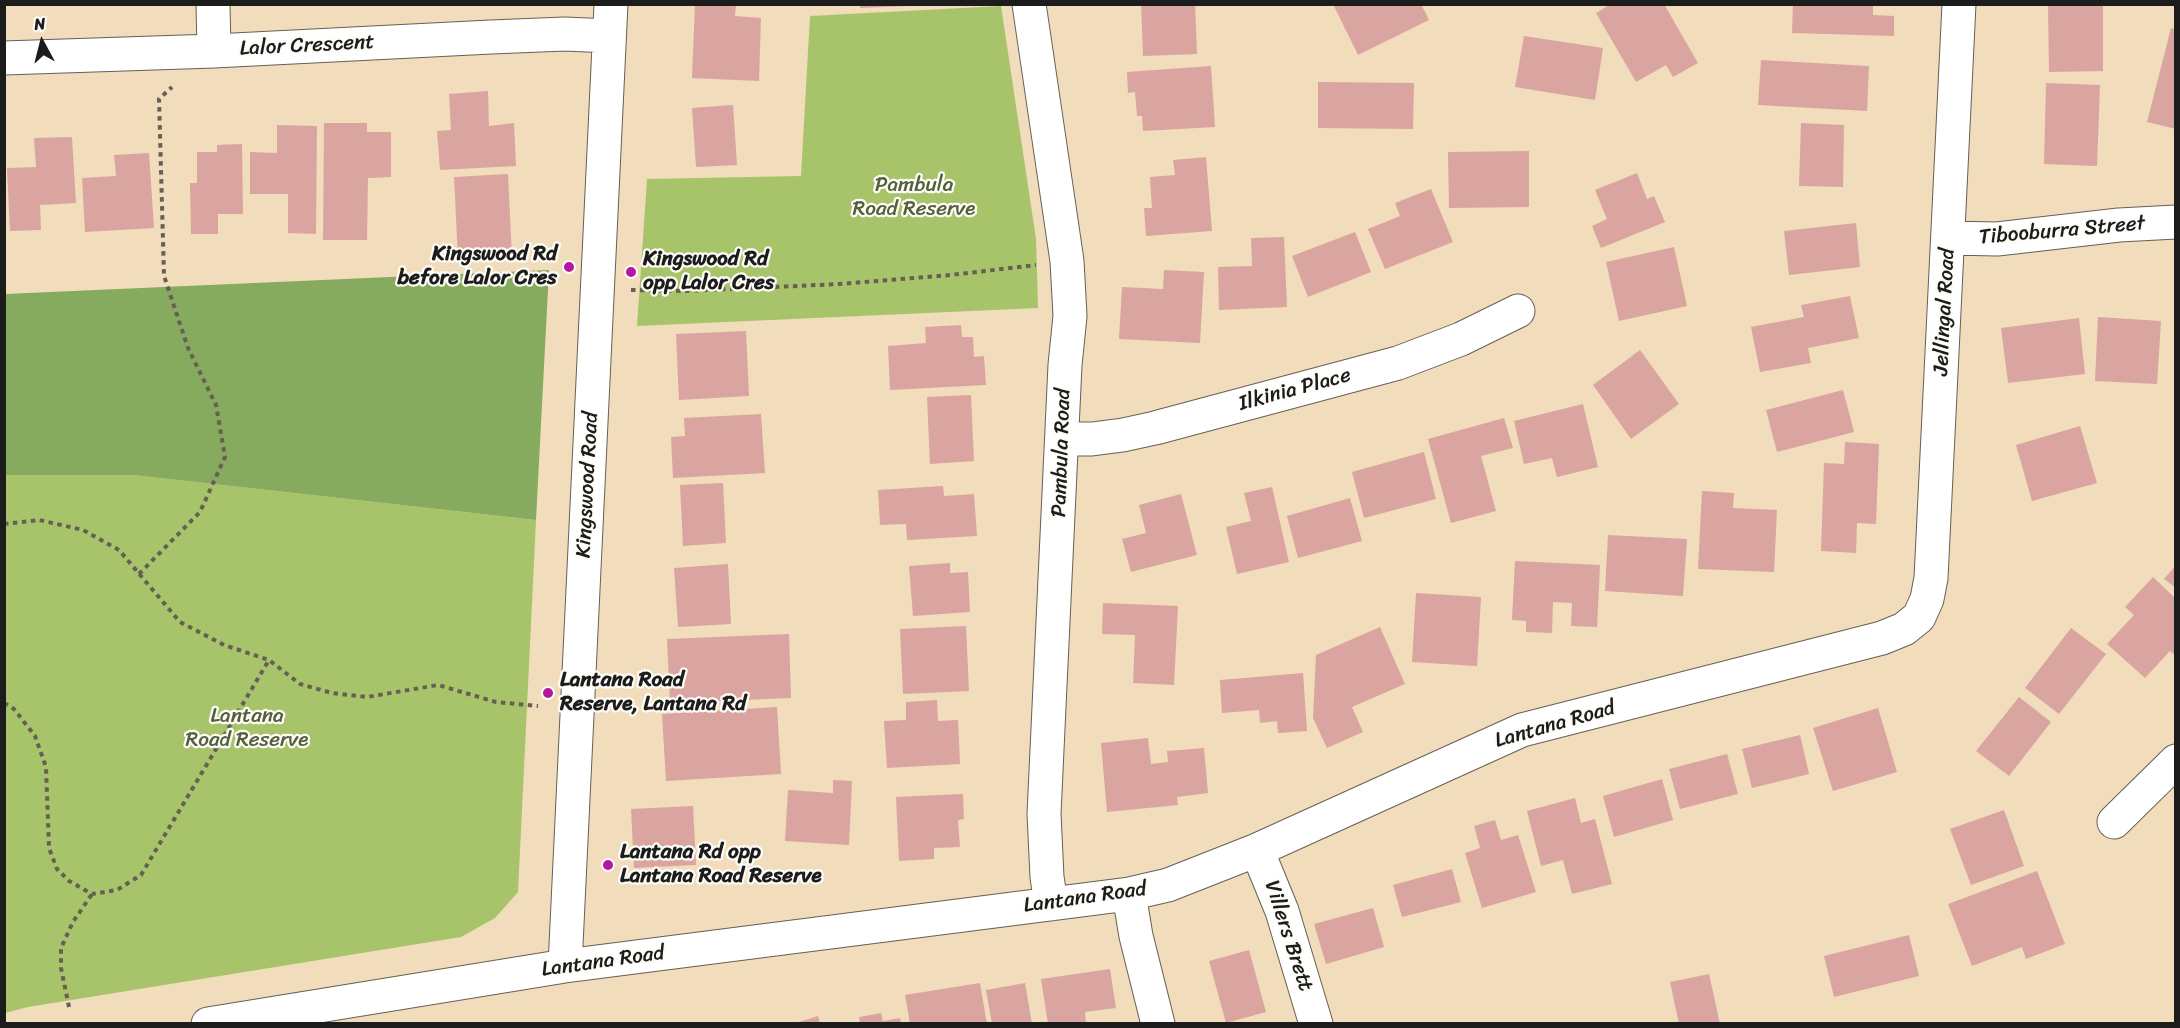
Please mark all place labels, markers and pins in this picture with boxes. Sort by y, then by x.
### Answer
place label: Kingswood Rd before Lalor Cres [398,242,557,292]
place label: Kingswood Rd opp Lalor Cres [643,247,774,297]
marker: Kingswood Rd before Lalor Cres [562,260,576,274]
marker: Kingswood Rd opp Lalor Cres [624,265,638,279]
place label: Lantana Road Reserve, Lantana Rd [560,668,746,718]
marker: Lantana Road Reserve, Lantana Rd [541,686,555,700]
place label: Lantana Rd opp Lantana Road Reserve [620,840,822,890]
marker: Lantana Rd opp Lantana Road Reserve [601,858,615,872]

